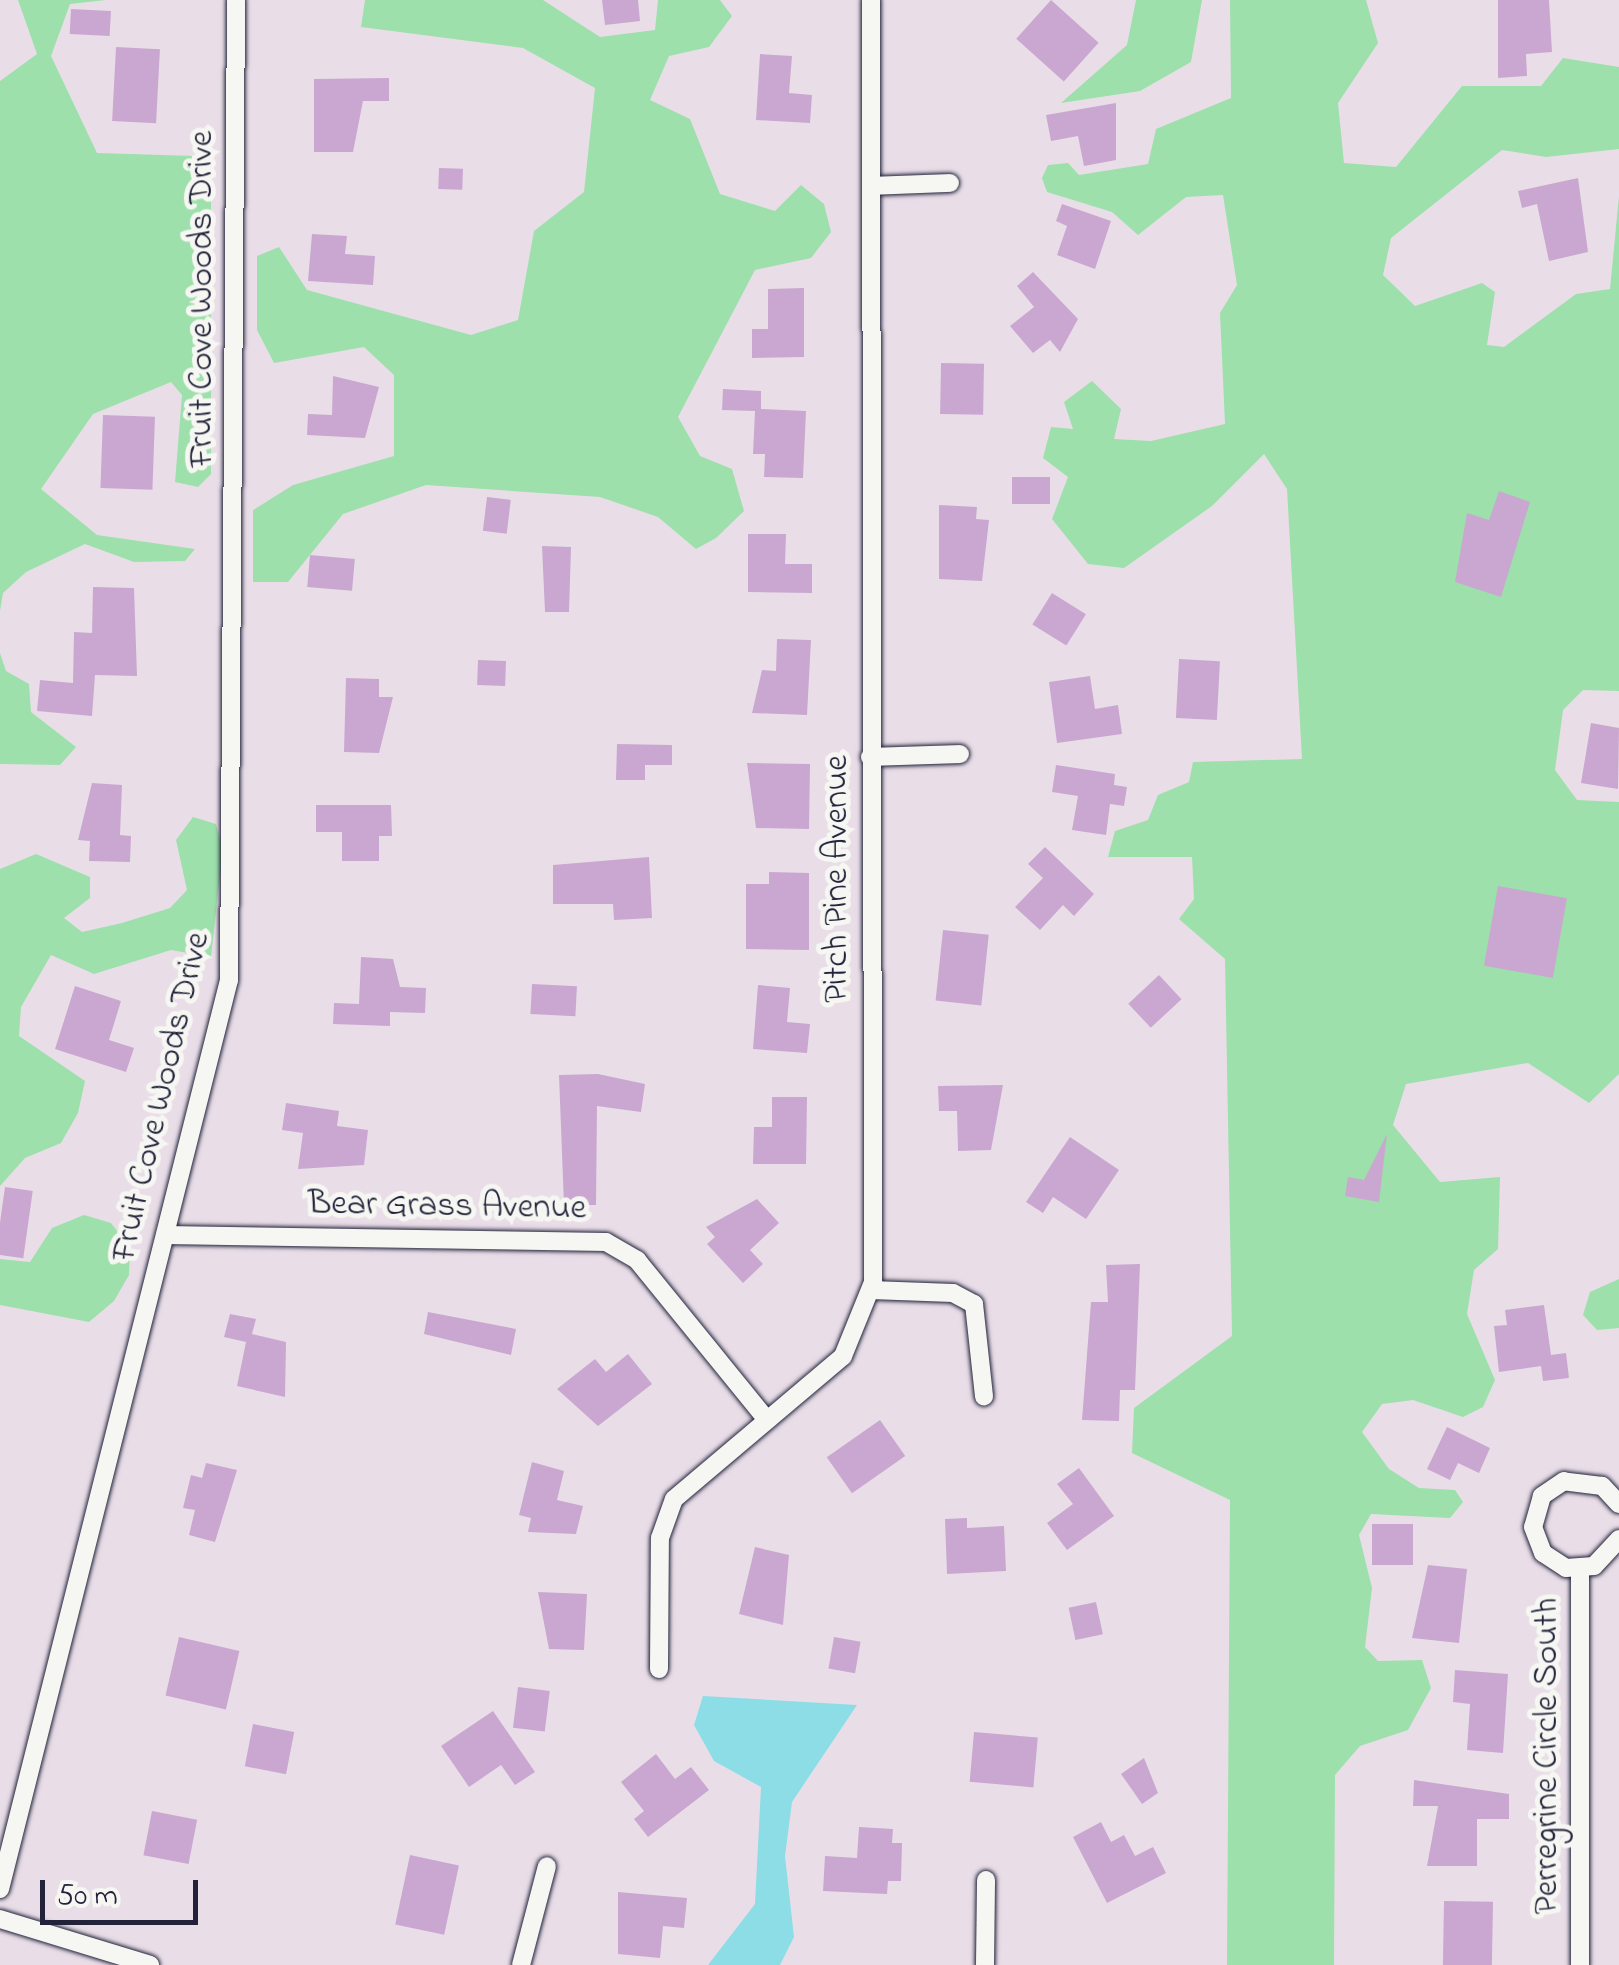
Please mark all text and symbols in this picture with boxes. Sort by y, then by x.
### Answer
street label: Fruit Cove Woods Drive [182,131,224,467]
street label: Pitch Pine Avenue [817,755,859,1003]
street label: Fruit Cove Woods Drive [104,928,220,1266]
street label: Bear Grass Avenue [307,1184,587,1230]
street label: Perregrine Circle South [1527,1598,1569,1914]
scale bar [45,1860,202,1922]
text: 50 m [57,1875,118,1919]

